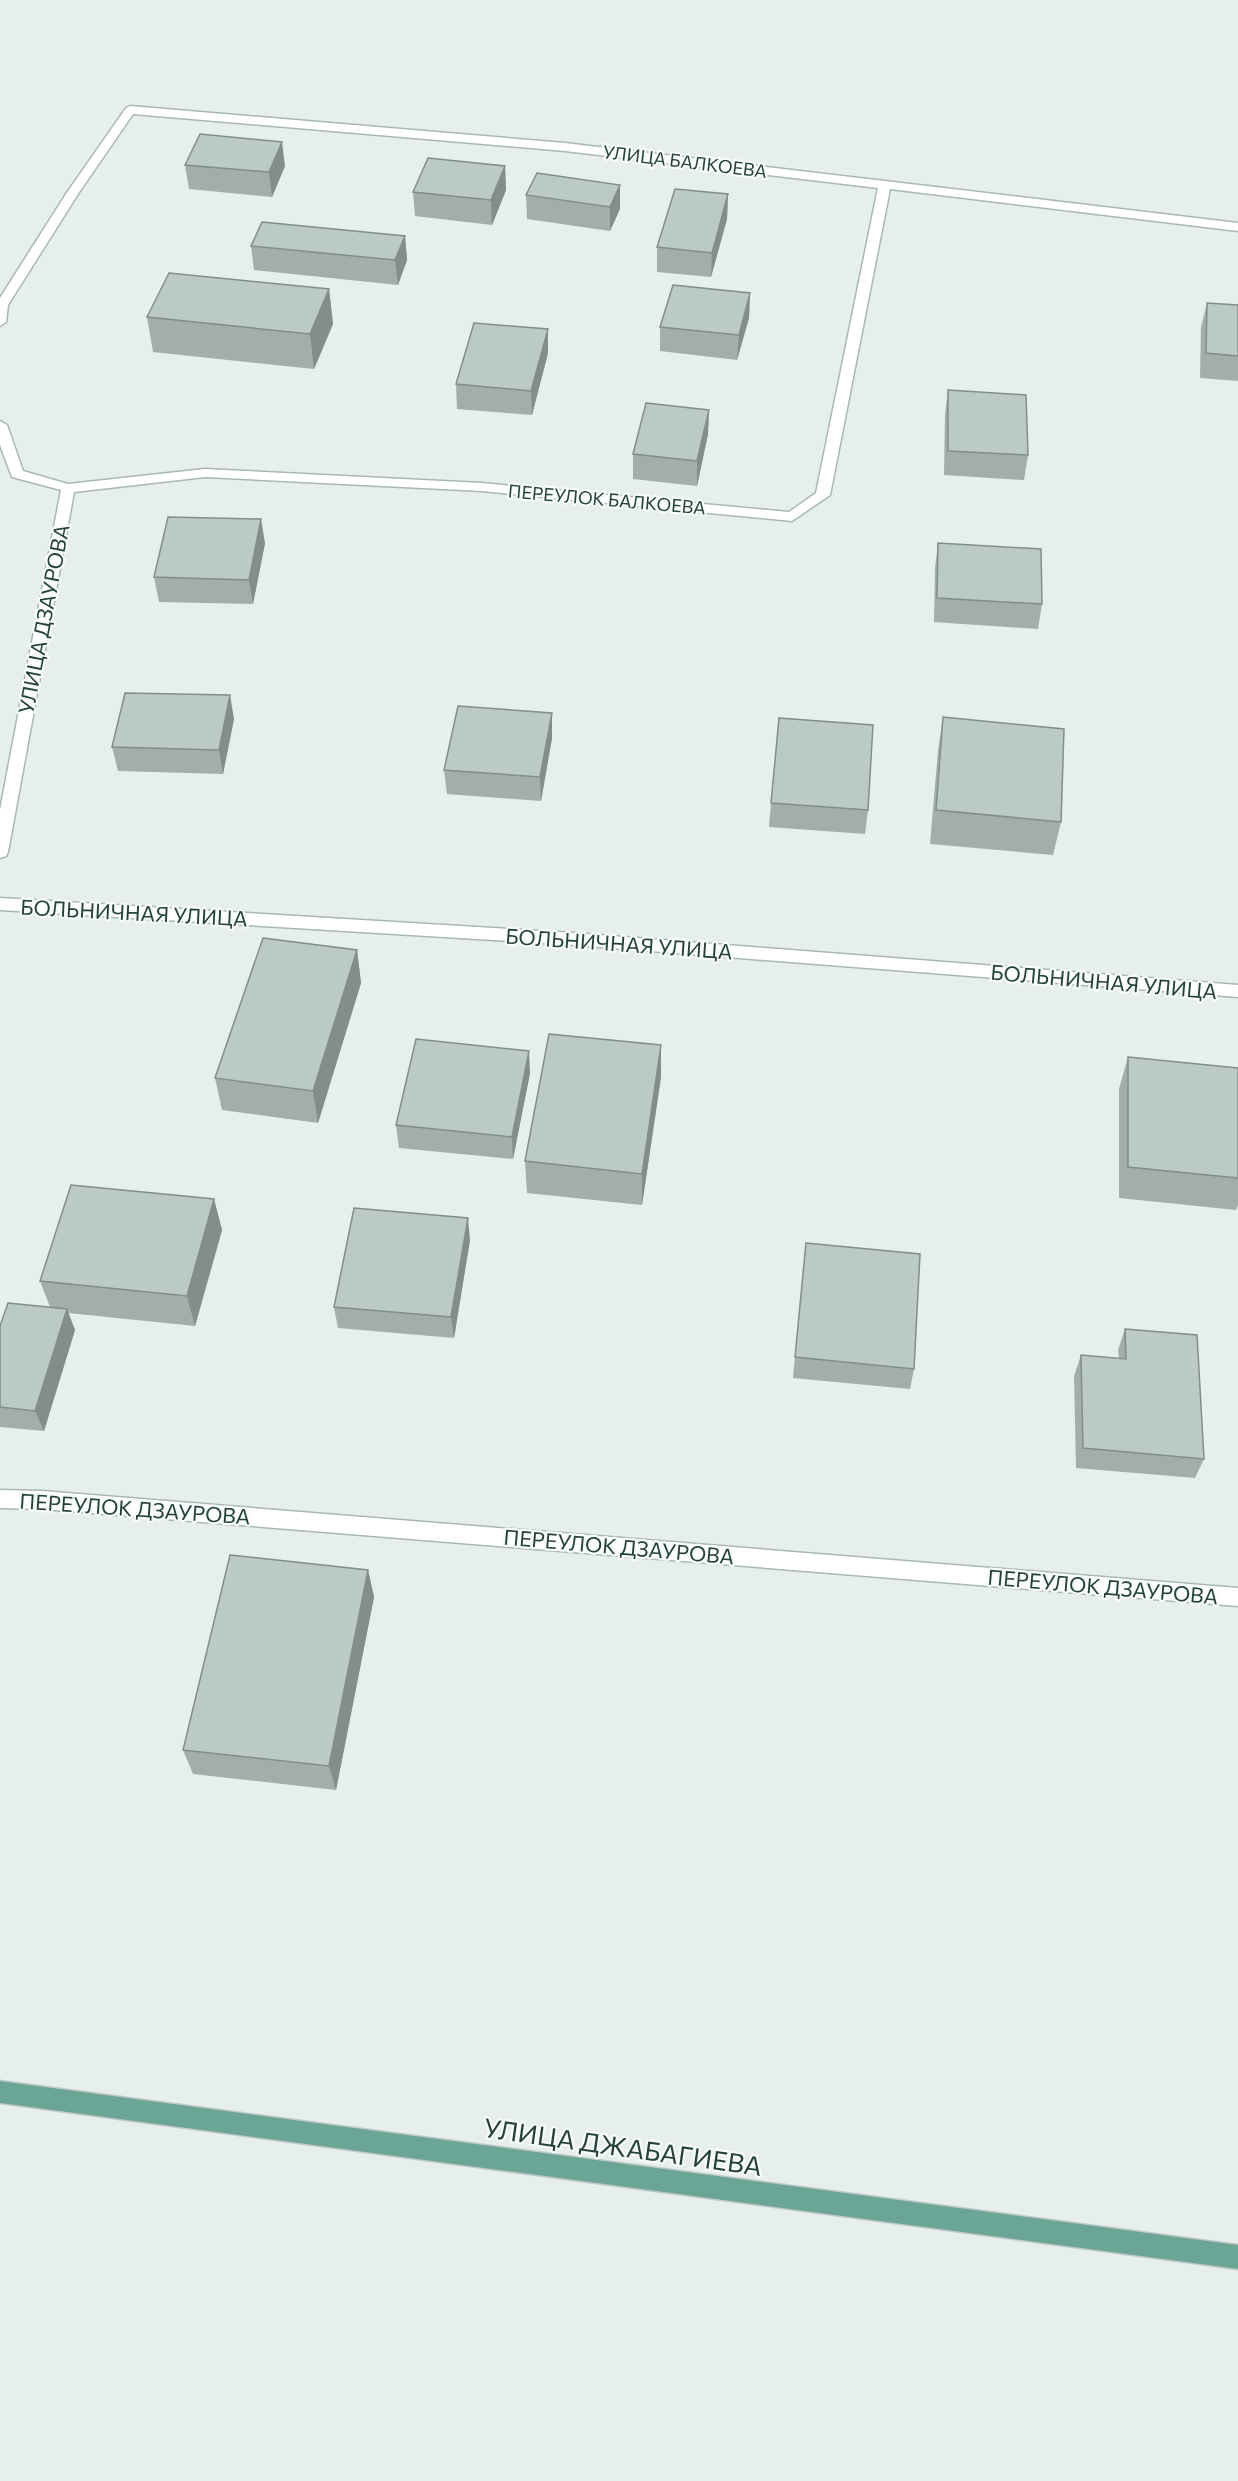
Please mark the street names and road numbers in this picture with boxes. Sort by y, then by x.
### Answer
street label: УЛИЦА БАЛКОЕВА [602,140,768,182]
street label: ПЕРЕУЛОК БАЛКОЕВА [507,479,707,519]
street label: УЛИЦА ДЗАУРОВА [12,522,74,716]
street label: БОЛЬНИЧНАЯ УЛИЦА [20,894,248,930]
street label: БОЛЬНИЧНАЯ УЛИЦА [505,923,733,963]
street label: БОЛЬНИЧНАЯ УЛИЦА [990,959,1218,1003]
street label: ПЕРЕУЛОК ДЗАУРОВА [19,1487,251,1529]
street label: ПЕРЕУЛОК ДЗАУРОВА [503,1523,735,1569]
street label: ПЕРЕУЛОК ДЗАУРОВА [987,1563,1219,1609]
street label: УЛИЦА ДЖАБАГИЕВА [482,2111,764,2181]

